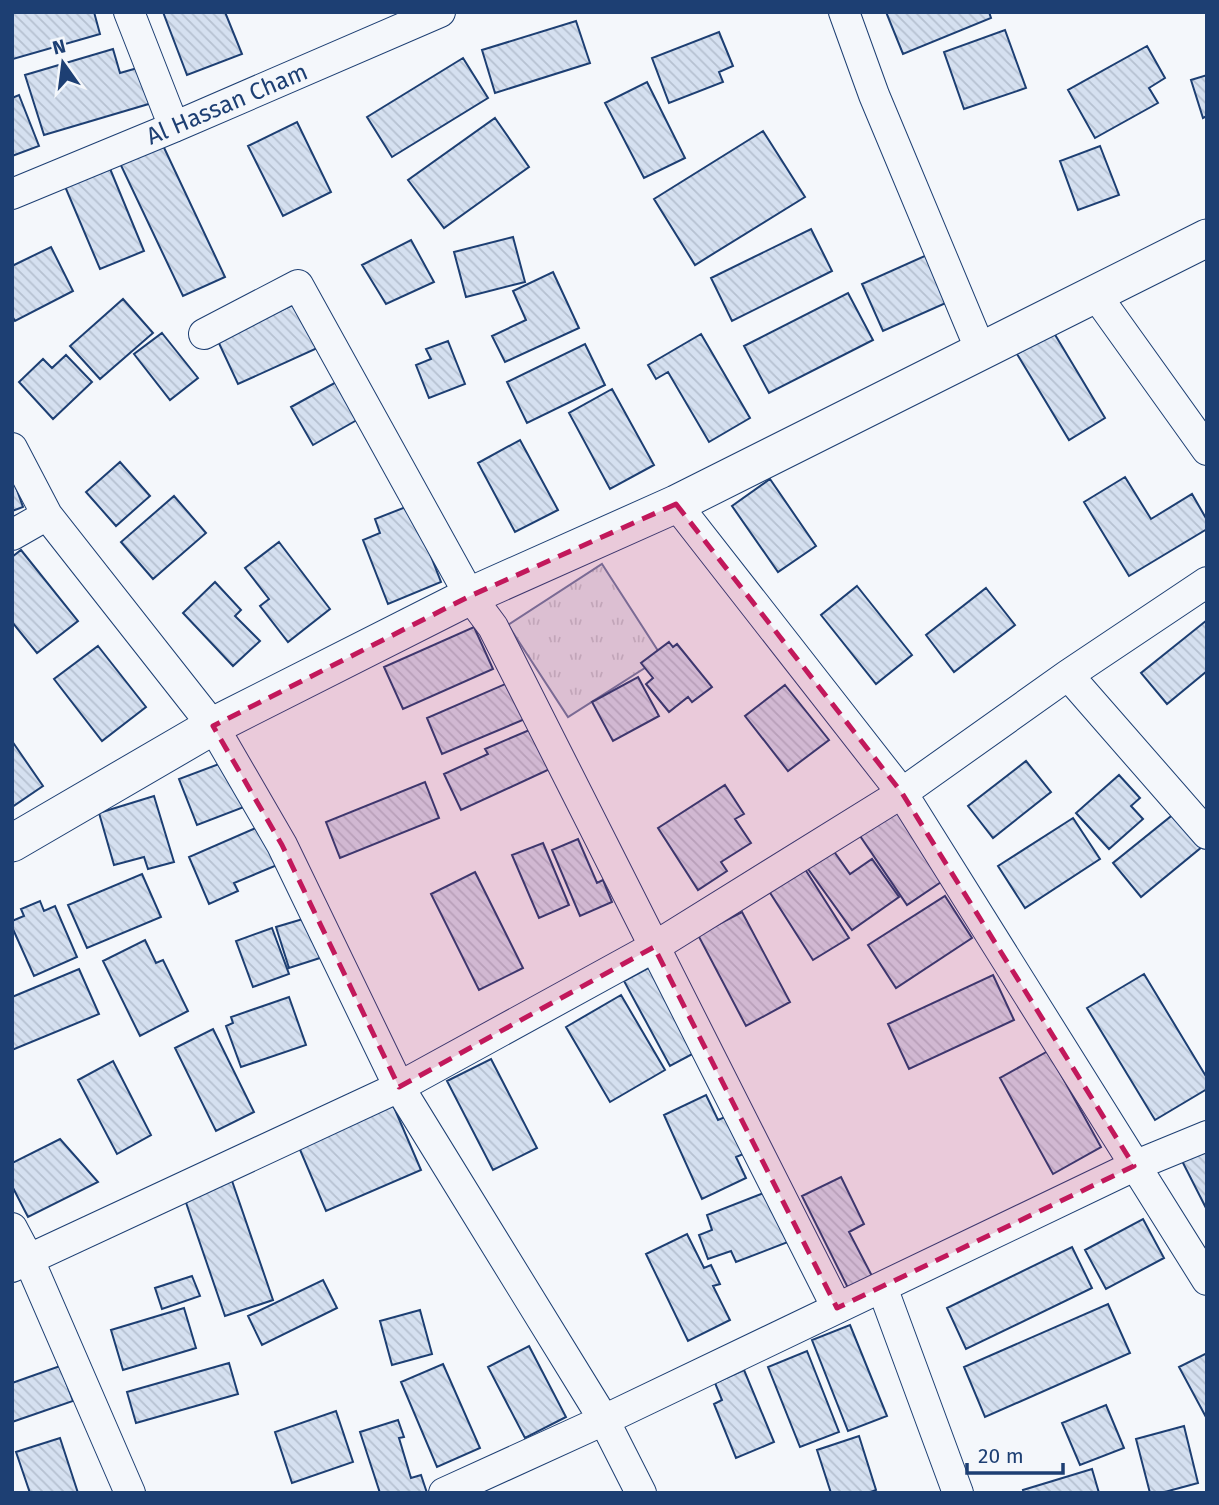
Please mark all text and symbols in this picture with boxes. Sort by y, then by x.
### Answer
north arrow [28,28,98,98]
text: N [50,34,68,60]
street label: Al Hassan Cham [142,57,312,151]
scale bar [967,1432,1063,1476]
text: 20 m [978,1443,1024,1469]

